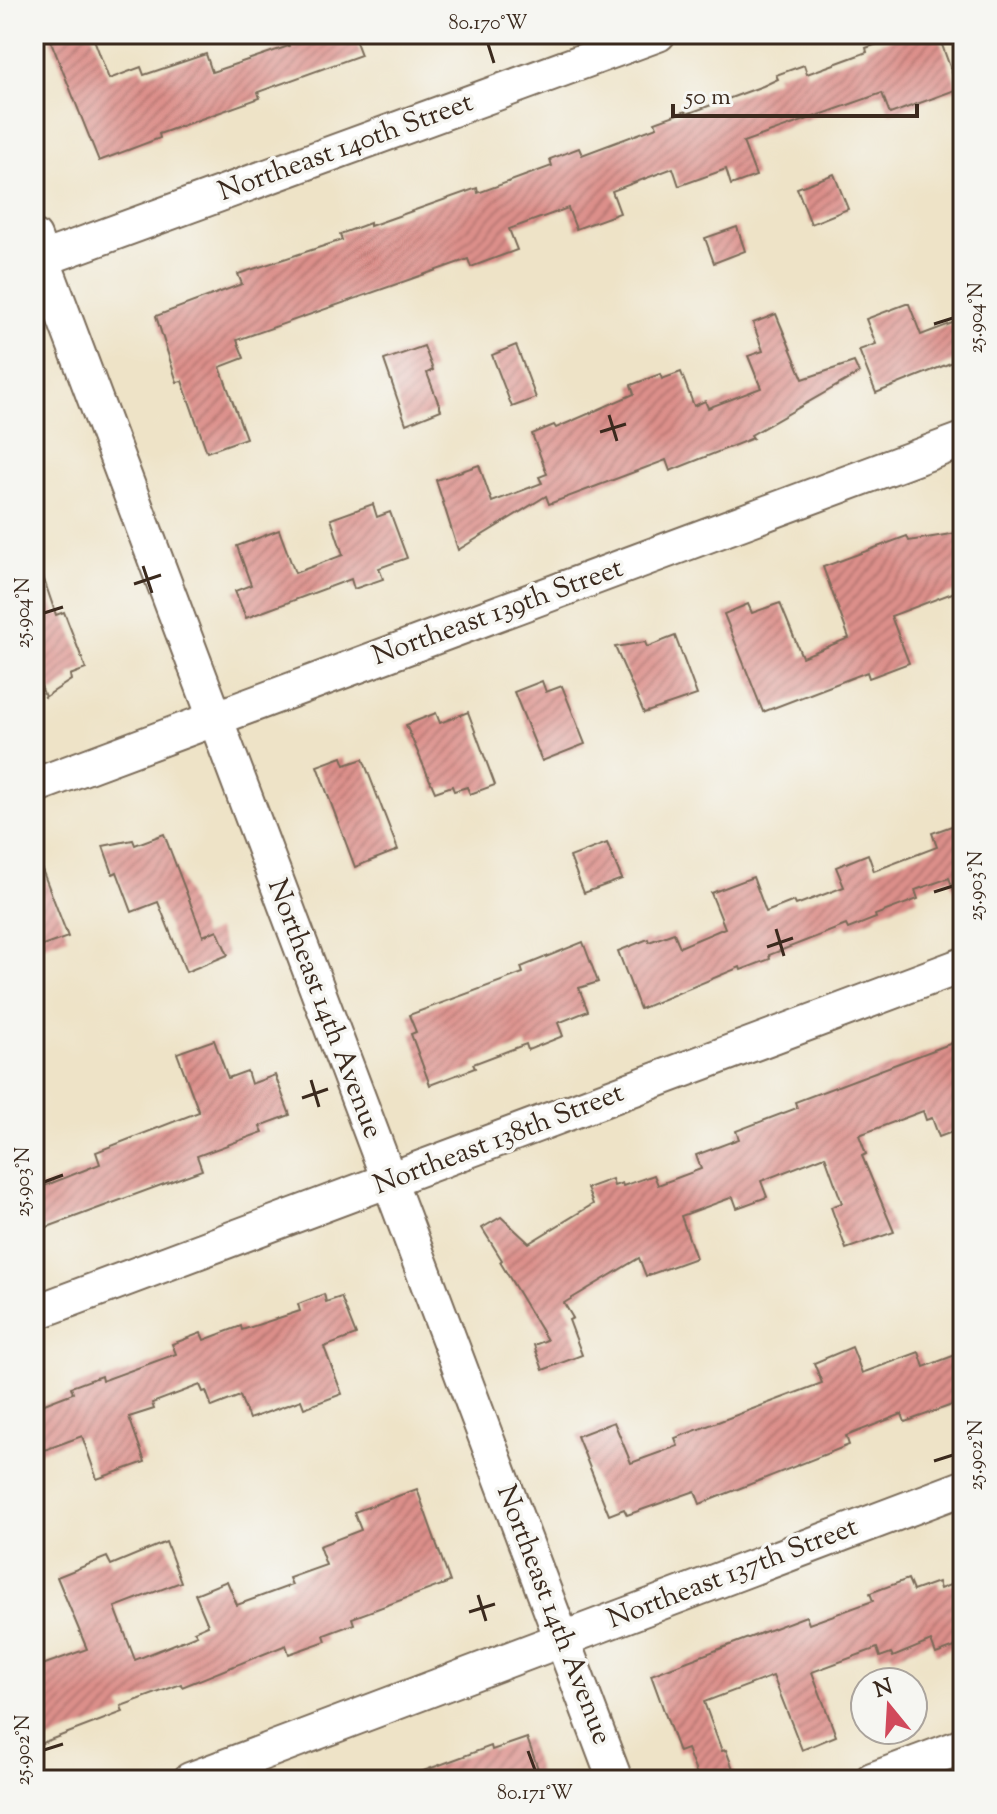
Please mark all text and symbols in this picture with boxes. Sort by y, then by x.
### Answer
text: 80.170°W [448,10,528,39]
scale bar [673,68,917,118]
text: 50 m [683,81,731,115]
street label: Northeast 140th Street [213,83,479,213]
text: 25.904°N [963,282,992,354]
street label: Northeast 139th Street [367,549,629,677]
text: 25.904°N [10,577,39,649]
text: 25.903°N [963,851,992,921]
street label: Northeast 14th Avenue [256,874,392,1144]
street label: Northeast 138th Street [368,1074,630,1206]
text: 25.903°N [10,1147,39,1217]
text: 25.902°N [963,1419,992,1491]
street label: Northeast 14th Avenue [485,1480,621,1750]
street label: Northeast 137th Street [602,1508,864,1640]
north arrow [849,1666,929,1746]
text: N [870,1672,897,1708]
text: 25.902°N [10,1714,39,1786]
text: 80.171°W [497,1780,573,1809]

